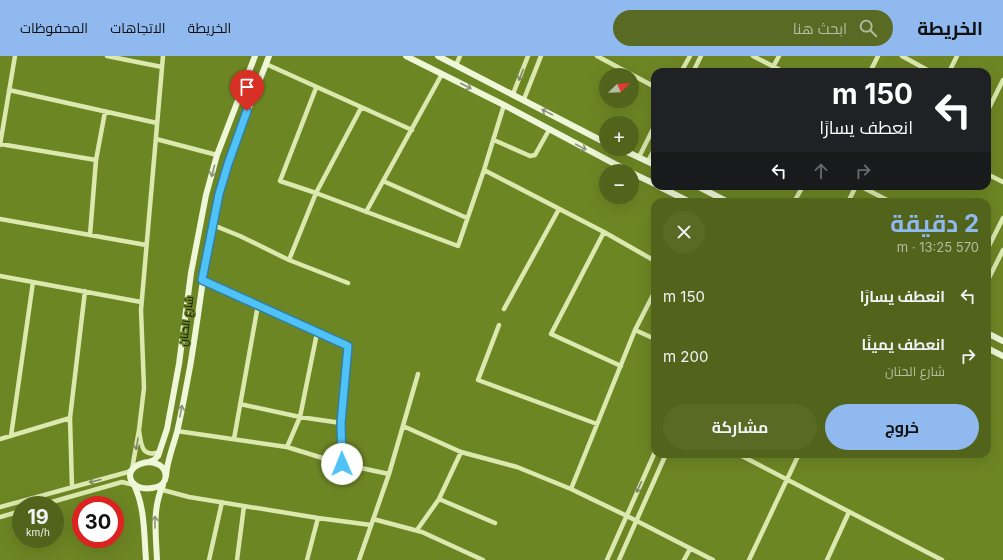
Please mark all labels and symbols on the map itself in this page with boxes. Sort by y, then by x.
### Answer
one-way arrow [516,68,524,80]
north arrow [599,68,639,108]
pin [230,70,264,111]
one-way arrow [460,83,472,90]
one-way arrow [541,107,553,115]
one-way arrow [575,143,587,151]
one-way arrow [208,165,216,178]
street label: شارع الحنان [176,295,197,347]
one-way arrow [177,405,185,418]
one-way arrow [132,438,140,451]
position arrow [321,443,363,485]
one-way arrow [89,477,102,485]
one-way arrow [635,481,643,493]
speed limit sign: 30 [72,496,124,548]
one-way arrow [151,516,159,529]

